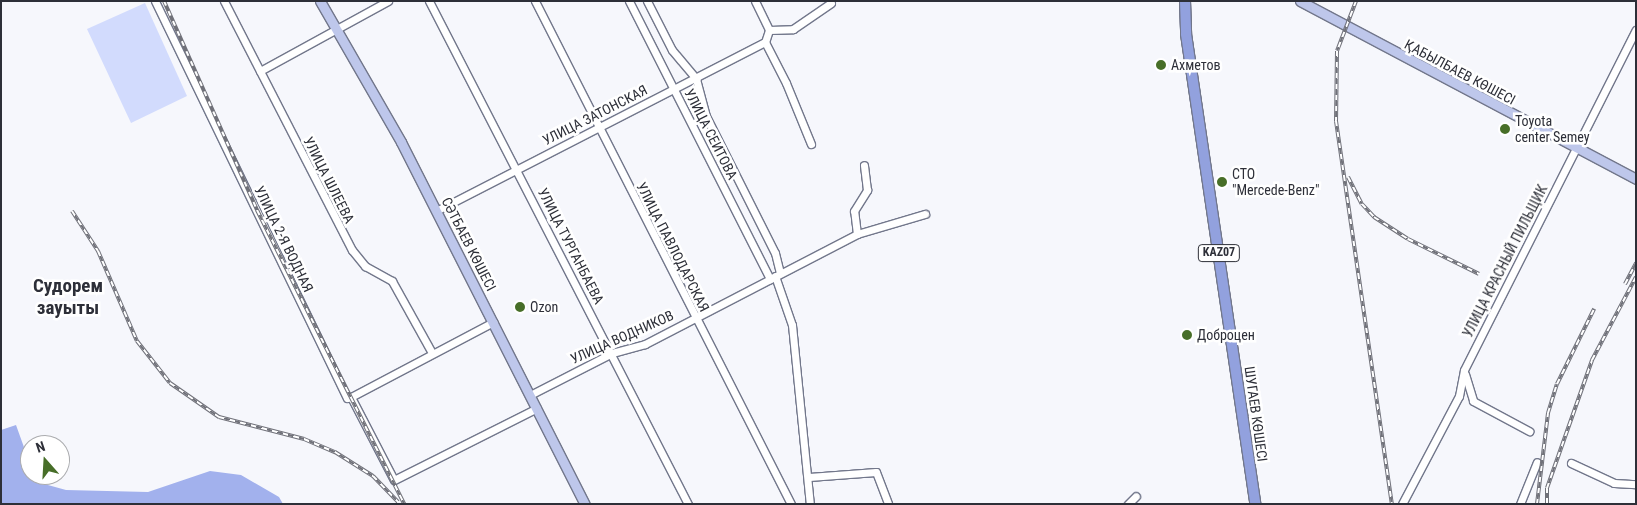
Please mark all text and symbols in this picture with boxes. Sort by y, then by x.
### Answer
street label: ҚАБЫЛБАЕВ КӨШЕСІ [1402,36,1518,108]
place label: Ахметов [1171,57,1220,73]
marker: Ахметов [1155,59,1167,71]
street label: УЛИЦА ЗАТОНСКАЯ [540,81,650,149]
street label: УЛИЦА СЕИТОВА [681,86,741,182]
place label: Toyota center Semey [1515,113,1590,146]
marker: Toyota center Semey [1499,123,1511,135]
street label: УЛИЦА ШЛЕЕВА [300,134,358,226]
place label: СТО "Mercede-Benz" [1232,166,1319,198]
marker: СТО "Mercede-Benz" [1216,176,1228,188]
street label: УЛИЦА ПАВЛОДАРСКАЯ [633,179,713,315]
street label: УЛИЦА КРАСНЫЙ ПИЛЬЩИК [1459,182,1551,340]
street label: УЛИЦА 2-Я ВОДНАЯ [251,183,317,295]
street label: УЛИЦА ТУРГАНБАЕВА [534,185,608,307]
street label: СӘТБАЕВ КӨШЕСІ [438,194,500,294]
road number: KAZ07 [1198,244,1240,262]
district label: Судорем зауыты [33,275,103,319]
place label: Ozon [530,299,558,315]
marker: Ozon [514,301,526,313]
street label: УЛИЦА ВОДНИКОВ [568,307,676,367]
place label: Доброцен [1197,327,1255,343]
marker: Доброцен [1181,329,1193,341]
street label: ШУГАЕВ КӨШЕСІ [1241,365,1271,463]
north arrow [20,435,70,485]
text: N [34,438,47,456]

